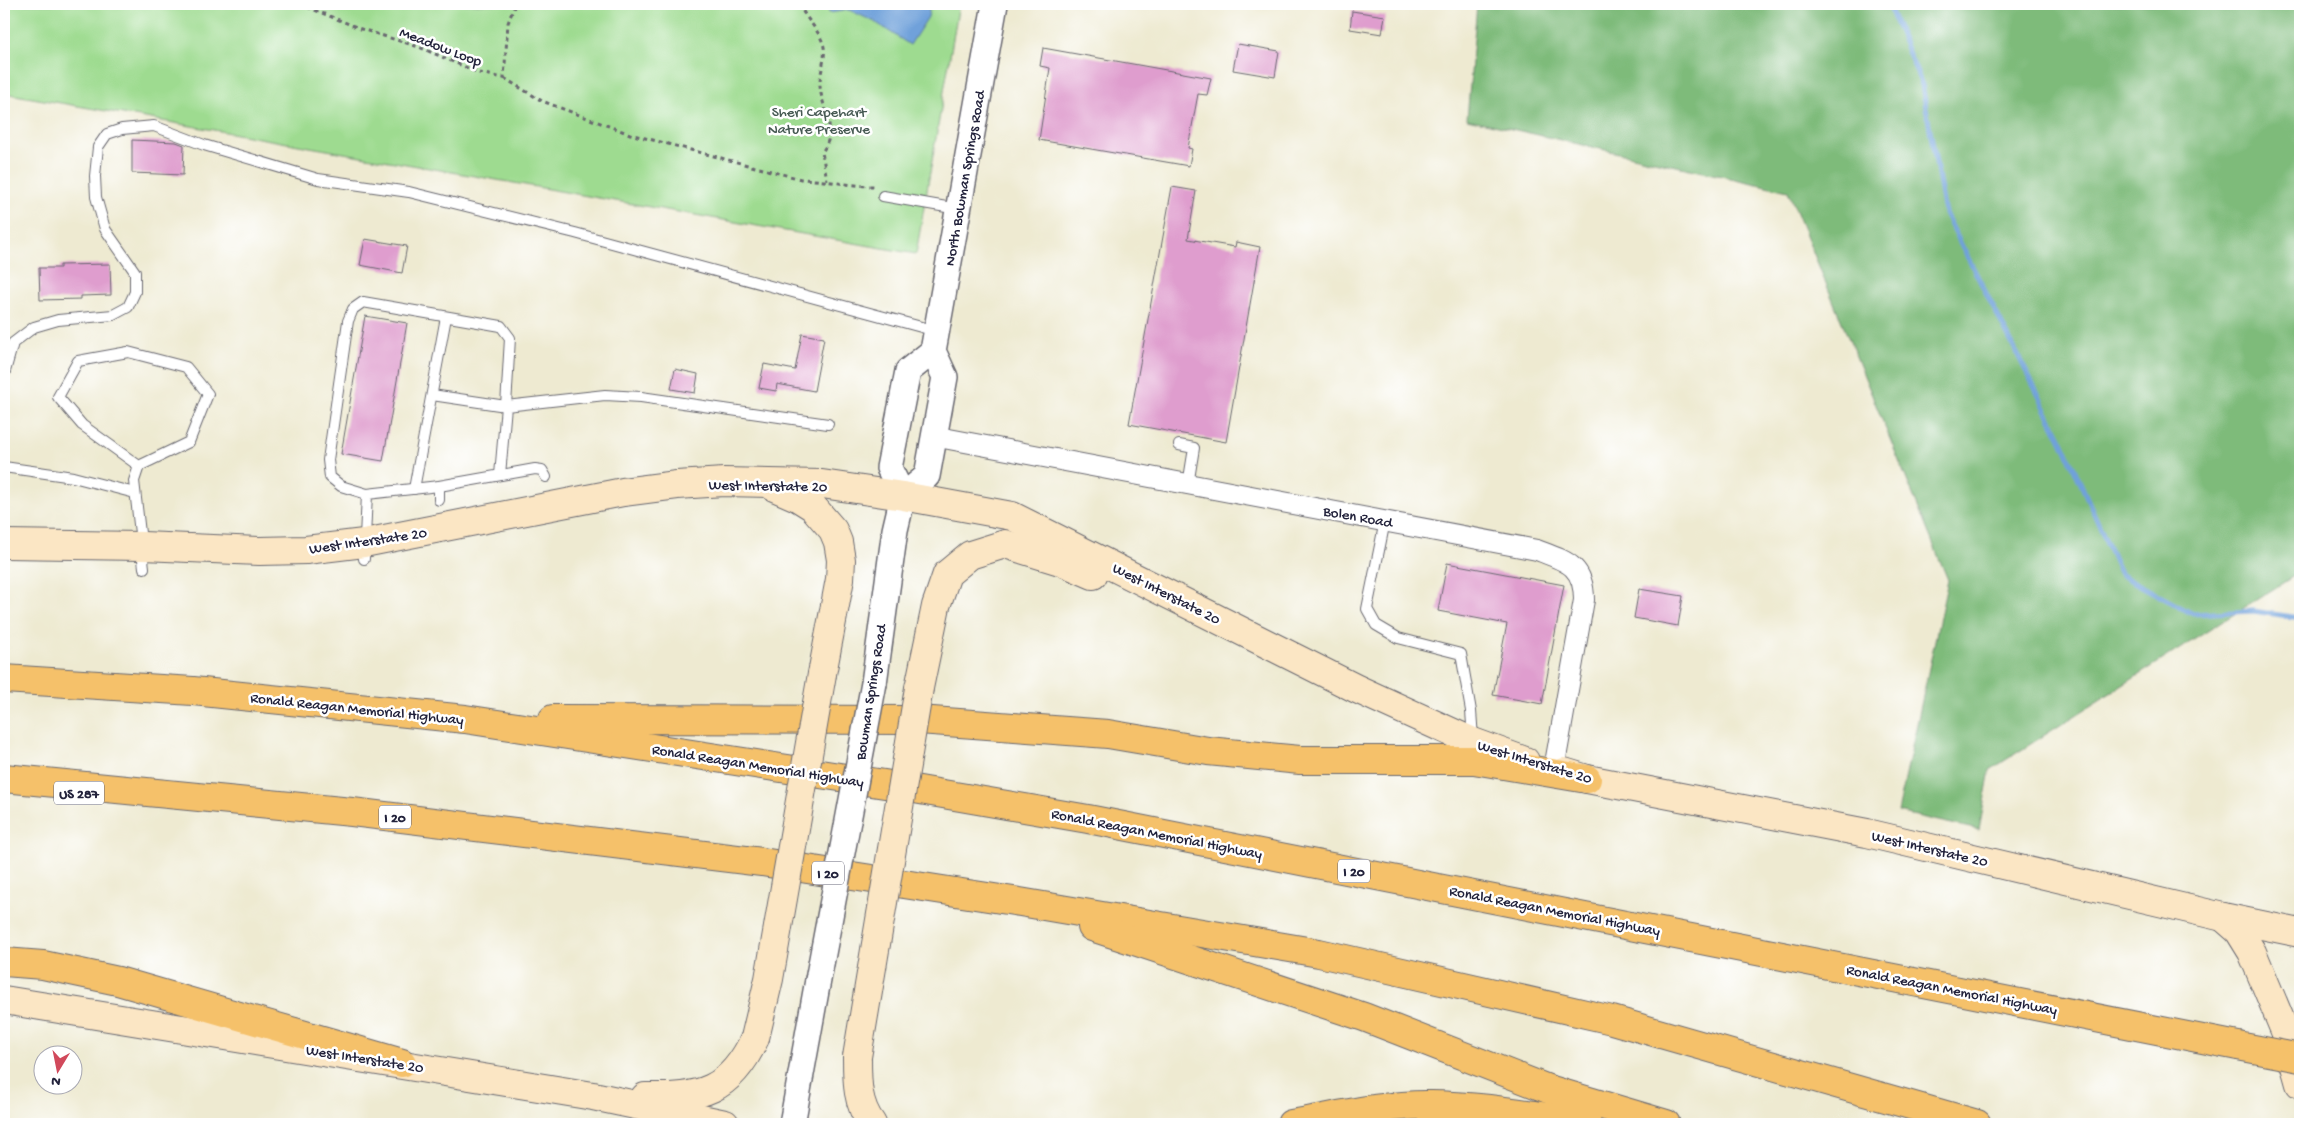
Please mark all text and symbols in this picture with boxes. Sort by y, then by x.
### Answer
street label: Meadow Loop [397,24,485,72]
street label: North Bowman Springs Road [942,88,990,267]
park label: Sheri Capehart Nature Preserve [768,104,870,139]
street label: West Interstate 20 [708,477,828,497]
street label: Bolen Road [1321,503,1395,533]
street label: West Interstate 20 [308,525,429,559]
street label: West Interstate 20 [1109,560,1224,630]
street label: Bowman Springs Road [852,622,892,762]
street label: Ronald Reagan Memorial Highway [249,690,465,730]
street label: West Interstate 20 [1475,737,1594,789]
street label: Ronald Reagan Memorial Highway [650,741,866,793]
road number: US 287 [54,781,104,804]
road number: I 20 [379,806,411,829]
street label: Ronald Reagan Memorial Highway [1050,806,1264,864]
street label: West Interstate 20 [1870,828,1990,872]
road number: I 20 [1338,859,1370,882]
road number: I 20 [812,861,844,884]
street label: Ronald Reagan Memorial Highway [1448,883,1662,941]
street label: Ronald Reagan Memorial Highway [1845,962,2059,1020]
street label: West Interstate 20 [305,1042,425,1078]
north arrow [32,1046,82,1096]
text: N [50,1071,62,1090]

